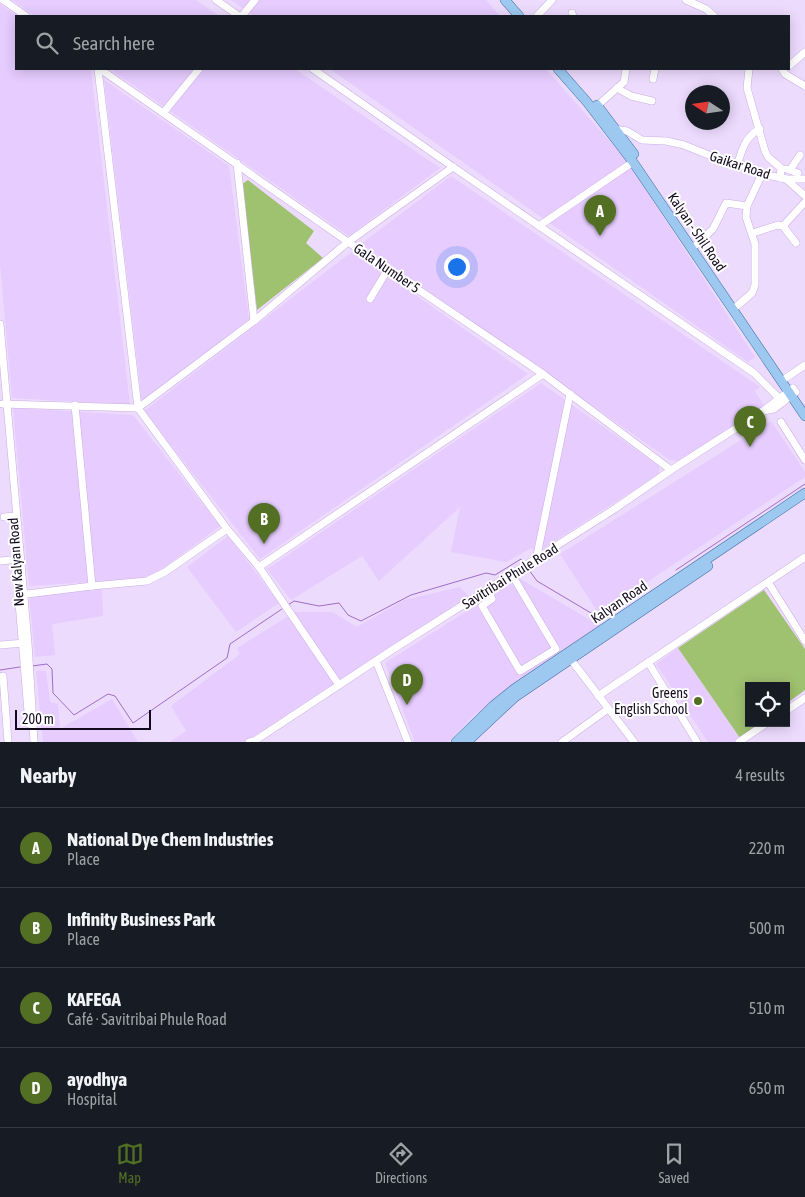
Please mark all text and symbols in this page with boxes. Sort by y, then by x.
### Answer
search box [15,15,790,70]
icon: search [33,29,61,57]
text: Search here [73,32,155,54]
north arrow [685,85,730,130]
street label: Gaikar Road [708,148,772,182]
street label: Kalyan - Shil Road [665,190,729,274]
pin: A [584,195,616,236]
street label: Gala Number 5 [351,240,423,296]
your location [444,254,470,280]
pin: C [734,406,766,447]
pin: B [248,503,280,544]
street label: New Kalyan Road [5,517,27,607]
street label: Savitribai Phule Road [459,540,561,612]
street label: Kalyan Road [588,577,650,627]
pin: D [391,664,423,705]
map controls [745,682,790,727]
button: locate [745,682,790,727]
place label: Greens English School [614,685,688,717]
marker: Greens English School [692,695,704,707]
scale bar [15,707,151,730]
text: 200 m [22,711,54,727]
text: Nearby [20,763,76,787]
text: 4 results [735,766,785,784]
text: National Dye Chem Industries [67,828,273,850]
text: A [32,839,40,857]
text: 220 m [749,839,785,857]
text: Place [67,850,100,868]
text: Infinity Business Park [67,908,215,930]
text: B [32,919,40,937]
text: 500 m [749,919,785,937]
text: Place [67,930,100,948]
text: KAFEGA [67,988,121,1010]
text: C [32,999,40,1017]
text: 510 m [749,999,785,1017]
text: Café · Savitribai Phule Road [67,1010,227,1028]
text: ayodhya [67,1068,127,1090]
text: D [32,1079,40,1097]
text: 650 m [749,1079,785,1097]
text: Hospital [67,1090,117,1108]
tab: Map [116,1140,144,1186]
tab: Directions [375,1140,427,1186]
tab: Saved [658,1140,689,1186]

